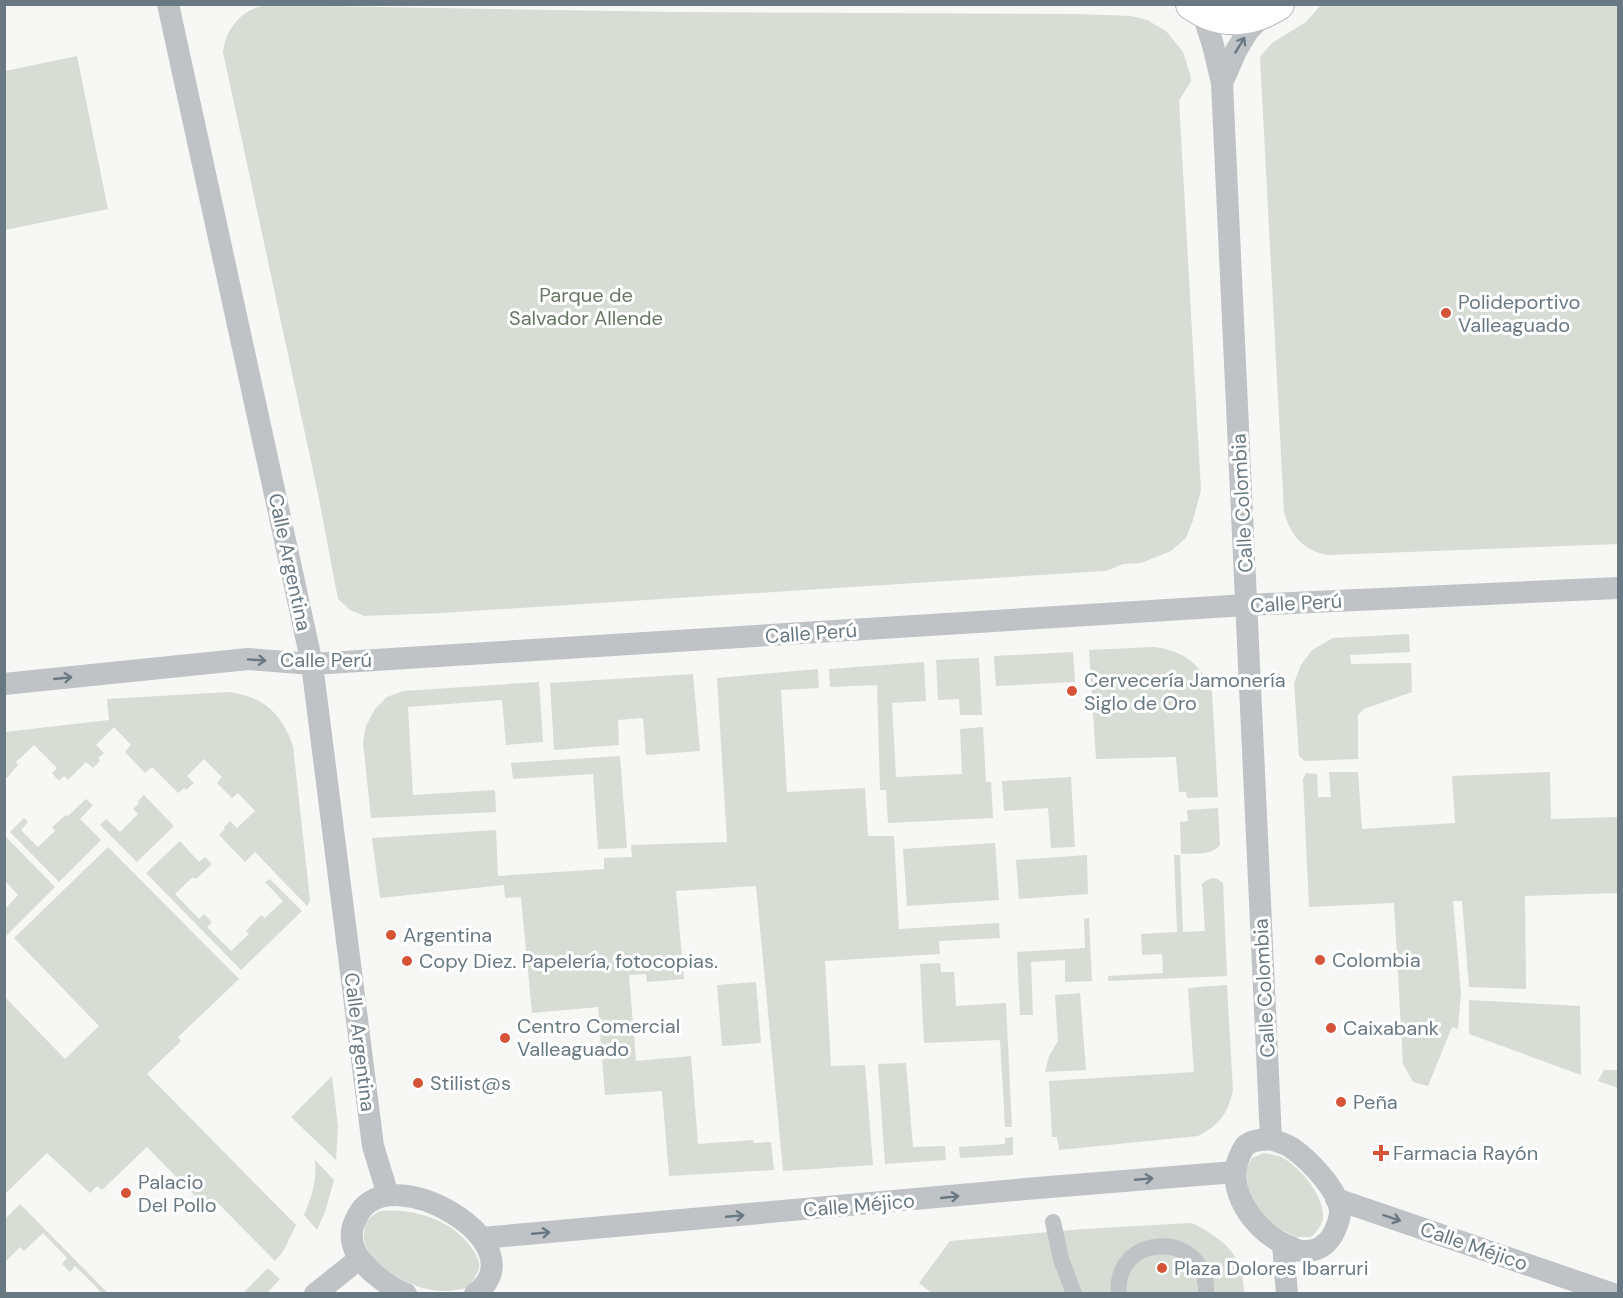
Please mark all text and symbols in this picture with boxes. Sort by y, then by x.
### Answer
one-way arrow [1234,37,1246,54]
park label: Parque de Salvador Allende [509,282,663,331]
place label: Polideportivo Valleaguado [1458,289,1580,338]
marker: Polideportivo Valleaguado [1439,306,1453,320]
street label: Calle Colombia [1225,433,1259,573]
street label: Calle Argentina [263,491,317,633]
street label: Calle Perú [1249,588,1343,618]
street label: Calle Perú [764,617,858,649]
street label: Calle Perú [280,647,372,673]
one-way arrow [246,655,266,666]
place label: Cervecería Jamonería Siglo de Oro [1084,667,1286,716]
one-way arrow [52,672,72,683]
marker: Cervecería Jamonería Siglo de Oro [1065,684,1079,698]
street label: Calle Colombia [1247,918,1281,1058]
place label: Argentina [403,922,492,948]
marker: Argentina [384,928,398,942]
place label: Colombia [1332,947,1421,973]
place label: Copy Diez. Papelería, fotocopias. [419,948,718,974]
marker: Colombia [1313,953,1327,967]
marker: Copy Diez. Papelería, fotocopias. [400,954,414,968]
street label: Calle Argentina [339,971,381,1113]
place label: Centro Comercial Valleaguado [517,1013,680,1062]
place label: Caixabank [1343,1015,1439,1041]
marker: Caixabank [1324,1021,1338,1035]
marker: Centro Comercial Valleaguado [498,1031,512,1045]
place label: Stilist@s [430,1070,511,1096]
marker: Stilist@s [411,1076,425,1090]
place label: Peña [1353,1089,1398,1115]
marker: Peña [1334,1095,1348,1109]
place label: Farmacia Rayón [1393,1140,1538,1166]
marker: Farmacia Rayón [1374,1146,1388,1160]
place label: Palacio Del Pollo [138,1169,217,1218]
one-way arrow [1134,1173,1154,1184]
marker: Palacio Del Pollo [119,1186,133,1200]
street label: Calle Méjico [802,1187,916,1223]
one-way arrow [940,1191,959,1202]
one-way arrow [724,1210,744,1221]
one-way arrow [1382,1213,1400,1224]
street label: Calle Méjico [1417,1215,1531,1277]
one-way arrow [530,1227,550,1238]
place label: Plaza Dolores Ibarruri [1174,1255,1369,1281]
marker: Plaza Dolores Ibarruri [1155,1261,1169,1275]

